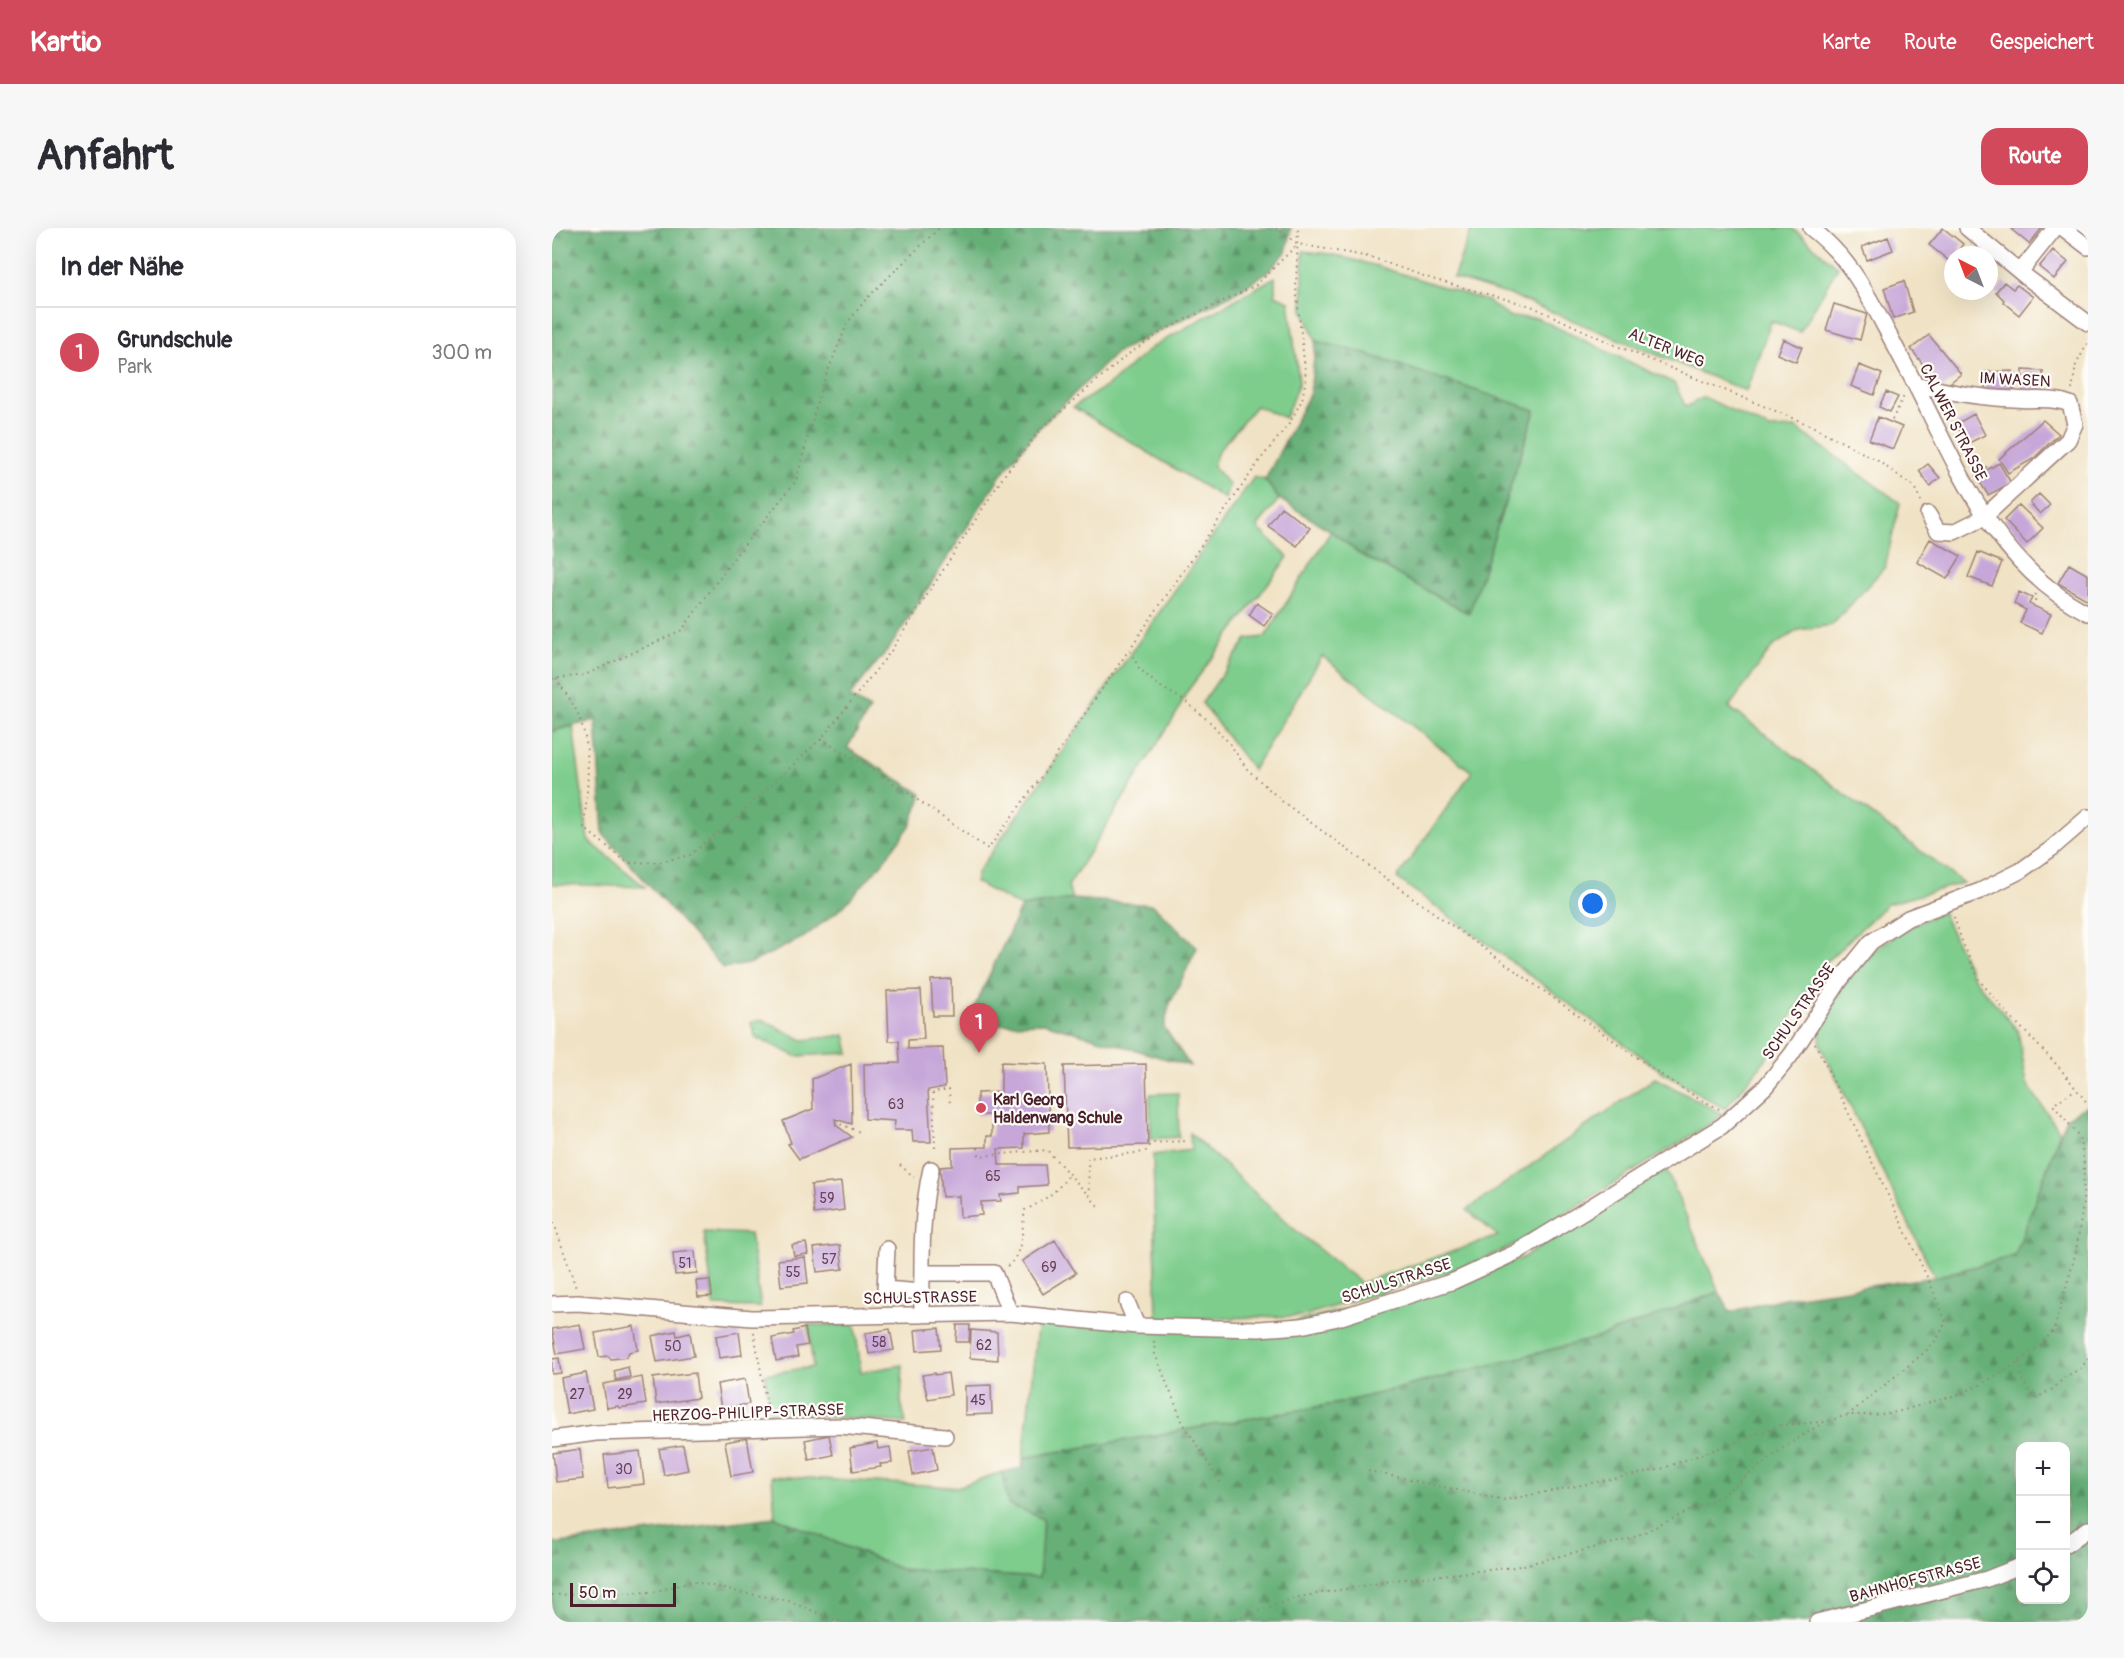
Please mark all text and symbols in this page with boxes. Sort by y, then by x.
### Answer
text: Kartio [30,25,101,60]
text: Karte [1822,29,1871,56]
text: Route [1904,29,1957,56]
text: Gespeichert [1990,29,2094,56]
button: Route [1981,128,2088,185]
text: Anfahrt [36,130,174,182]
north arrow [1944,246,1998,300]
text: In der Nähe [60,251,183,283]
street label: ALTER WEG [1625,324,1708,372]
text: Grundschule [117,326,232,354]
text: 1 [76,340,83,365]
text: 300 m [431,340,492,365]
text: Park [117,354,152,379]
street label: CALWER STRASSE [1915,361,1991,484]
street label: IM WASEN [1979,368,2051,392]
your location [1578,889,1607,918]
street label: SCHULSTRASSE [1758,959,1840,1064]
pin: 1 [960,1004,998,1053]
place label: Karl Georg Haldenwang Schule [993,1090,1123,1128]
house number: 63 [888,1096,904,1113]
marker: Karl Georg Haldenwang Schule [974,1101,988,1115]
house number: 65 [985,1168,1001,1185]
house number: 59 [820,1190,834,1207]
house number: 57 [822,1251,837,1268]
street label: SCHULSTRASSE [1339,1254,1454,1308]
house number: 51 [678,1255,692,1272]
house number: 69 [1041,1259,1057,1276]
house number: 55 [785,1264,801,1281]
street label: SCHULSTRASSE [863,1287,977,1309]
house number: 58 [872,1334,886,1351]
house number: 62 [976,1337,992,1354]
house number: 50 [664,1338,682,1355]
house number: 27 [569,1386,585,1403]
house number: 29 [617,1386,633,1403]
house number: 45 [970,1392,986,1409]
street label: HERZOG-PHILIPP-STRASSE [652,1400,844,1426]
map controls [2016,1442,2070,1604]
button: + [2016,1442,2070,1496]
house number: 30 [615,1461,633,1478]
button: − [2016,1496,2070,1550]
button: locate [2016,1550,2070,1604]
street label: BAHNHOFSTRASSE [1847,1553,1983,1607]
scale bar [570,1580,676,1608]
text: 50 m [579,1583,616,1603]

